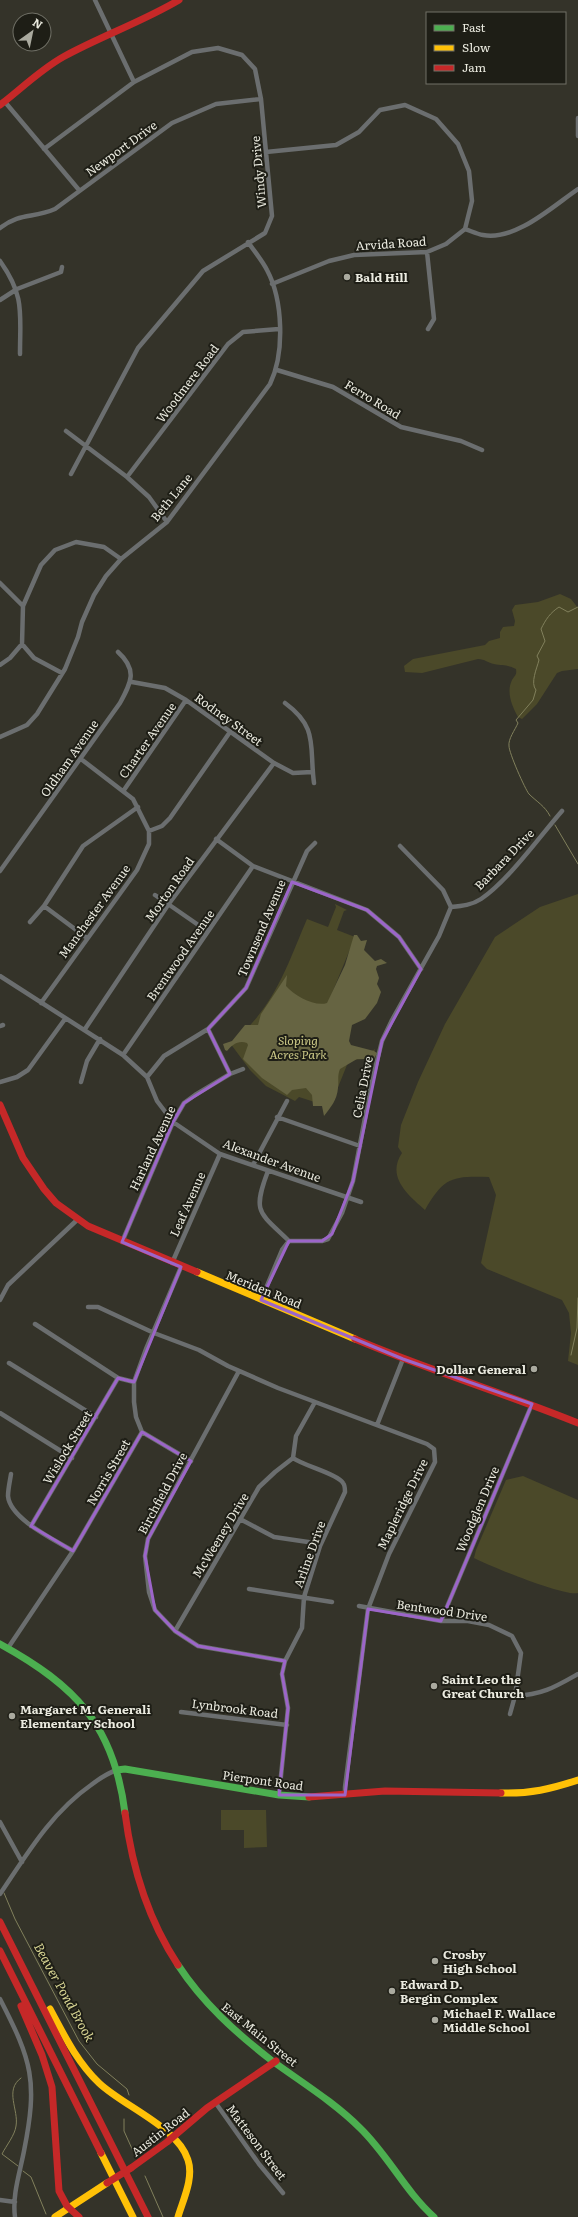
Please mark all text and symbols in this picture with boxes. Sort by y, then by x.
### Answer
north arrow [12,12,52,52]
legend [426,12,566,84]
text: N [30,14,46,32]
text: Fast [462,18,486,36]
text: Slow [462,38,491,56]
text: Jam [462,58,487,76]
street label: Newport Drive [81,116,161,180]
street label: Windy Drive [246,135,270,209]
street label: Arvida Road [355,232,428,254]
place label: Bald Hill [355,268,409,286]
marker: Bald Hill [342,272,352,282]
street label: Woodmere Road [151,339,223,426]
street label: Ferro Road [341,375,405,423]
street label: Beth Lane [146,469,196,525]
street label: Rodney Street [191,688,267,750]
street label: Charter Avenue [114,698,180,782]
street label: Oldham Avenue [36,716,102,800]
street label: Barbara Drive [470,824,538,894]
street label: Morton Road [140,852,198,925]
street label: Manchester Avenue [54,860,134,962]
street label: Townsend Avenue [232,876,290,980]
street label: Brentwood Avenue [142,906,218,1004]
park label: Sloping Acres Park [269,1031,327,1063]
street label: Celia Drive [347,1054,377,1120]
street label: Harland Avenue [124,1103,180,1193]
street label: Alexander Avenue [220,1134,324,1186]
street label: Leaf Avenue [165,1169,209,1239]
street label: Meriden Road [223,1266,305,1313]
place label: Dollar General [436,1360,527,1378]
marker: Dollar General [529,1364,539,1374]
street label: Wislock Street [38,1407,96,1487]
street label: Norris Street [82,1435,134,1508]
street label: Birchfield Drive [133,1449,191,1537]
street label: Mapleridge Drive [372,1456,432,1552]
street label: Woodglen Drive [451,1463,503,1555]
street label: McWeeney Drive [187,1489,253,1581]
street label: Arline Drive [289,1518,329,1590]
street label: Bentwood Drive [395,1595,489,1625]
place label: Saint Leo the Great Church [442,1670,524,1702]
marker: Saint Leo the Great Church [429,1681,439,1691]
street label: Lynbrook Road [191,1694,280,1722]
place label: Margaret M. Generali Elementary School [20,1700,151,1732]
marker: Margaret M. Generali Elementary School [7,1711,17,1721]
street label: Pierpont Road [222,1765,305,1795]
water label: Beaver Pond Brook [30,1939,101,2046]
place label: Crosby High School [443,1945,517,1977]
marker: Crosby High School [430,1956,440,1966]
place label: Edward D. Bergin Complex [400,1975,498,2007]
marker: Edward D. Bergin Complex [387,1986,397,1996]
street label: East Main Street [218,1998,302,2071]
place label: Michael F. Wallace Middle School [443,2004,556,2036]
marker: Michael F. Wallace Middle School [430,2015,440,2025]
street label: Matteson Street [223,2100,292,2184]
street label: Austin Road [127,2103,193,2161]

